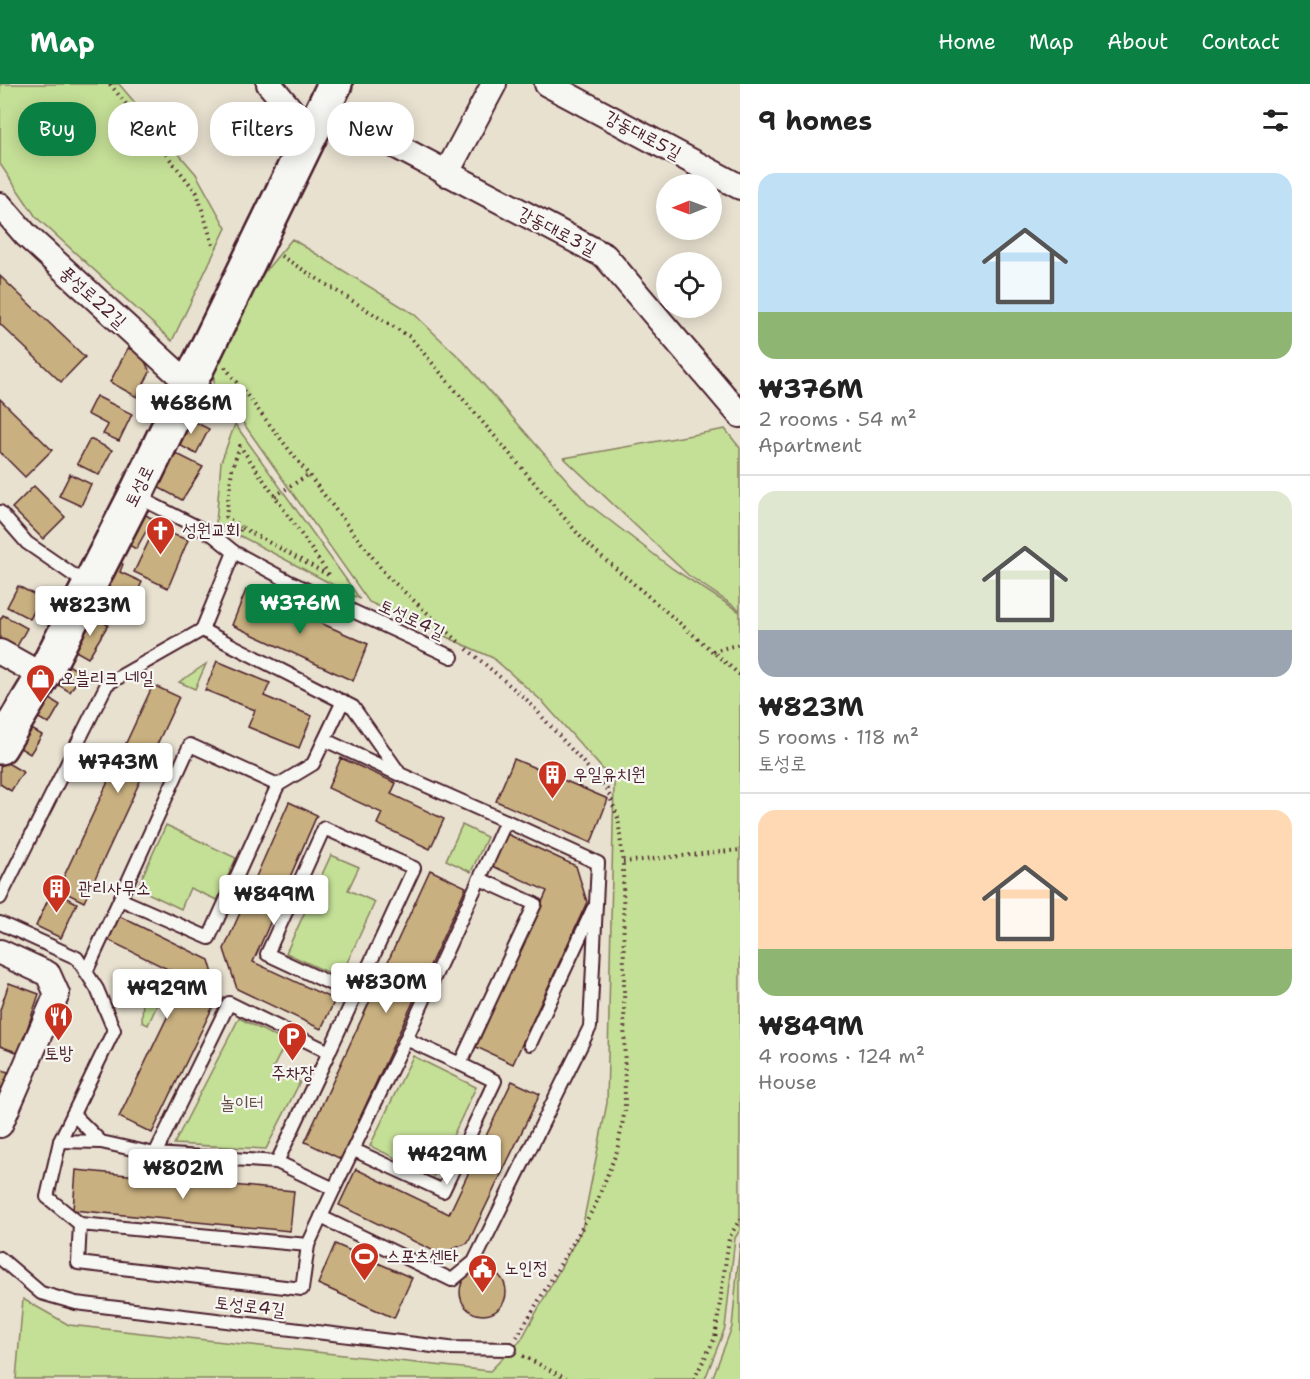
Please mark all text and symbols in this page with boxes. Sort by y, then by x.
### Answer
text: Map [30,23,95,61]
text: Home [938,28,996,56]
text: Map [1029,28,1074,56]
text: About [1107,28,1168,56]
text: Contact [1201,28,1280,56]
chip: Buy [18,102,96,156]
chip: Rent [108,102,198,156]
chip: Filters [210,102,315,156]
chip: New [327,102,414,156]
text: 9 homes [758,103,872,138]
icon: filters [1259,104,1292,137]
street label: 강동대로5길 [601,105,686,165]
north arrow [656,174,722,240]
map controls [656,174,722,318]
street label: 강동대로3길 [514,201,601,261]
icon: home [971,212,1079,320]
button: locate [656,252,722,318]
street label: 풍성로22길 [54,261,132,334]
text: ₩376M [758,371,863,406]
pin: ₩686M [149,384,233,435]
text: ₩686M [150,390,232,416]
text: 2 rooms · 54 m² [758,406,917,432]
text: Apartment [758,432,862,458]
street label: 토성로 [119,461,159,511]
church icon: 성원교회 [145,514,177,556]
place label: 성원교회 [182,518,240,542]
icon: home [971,530,1079,638]
pin: ₩376M [258,584,342,635]
pin: ₩823M [48,586,132,637]
text: ₩376M [260,590,340,616]
text: ₩823M [49,592,131,618]
street label: 토성로4길 [375,593,449,645]
shop icon: 오블리크 네일 [24,662,56,704]
place label: 오블리크 네일 [61,666,155,690]
text: ₩823M [758,689,864,724]
text: 5 rooms · 118 m² [758,724,919,750]
pin: ₩743M [76,743,160,794]
text: ₩743M [78,749,158,775]
text: 토성로 [758,750,806,776]
building icon: 우일유치원 [536,758,568,800]
place label: 우일유치원 [573,762,645,786]
icon: home [971,849,1079,957]
building icon: 관리사무소 [41,872,73,914]
pin: ₩849M [232,875,316,926]
place label: 관리사무소 [78,876,150,900]
text: ₩849M [233,881,315,907]
pin: ₩830M [344,963,428,1014]
pin: ₩929M [125,969,209,1020]
text: ₩830M [345,969,427,995]
text: ₩929M [127,975,207,1001]
restaurant icon: 토방 [43,1000,75,1042]
text: ₩849M [758,1008,864,1043]
parking icon: 주차장 [277,1020,309,1062]
place label: 토방 [45,1041,74,1065]
text: 4 rooms · 124 m² [758,1043,925,1069]
place label: 주차장 [271,1061,315,1085]
text: House [758,1069,817,1095]
park label: 놀이터 [220,1091,264,1115]
pin: ₩429M [405,1135,489,1186]
text: ₩429M [407,1141,487,1167]
pin: ₩802M [141,1149,225,1200]
text: ₩802M [142,1155,224,1181]
sports icon: 스포츠센타 [349,1240,381,1282]
place label: 스포츠센타 [386,1244,459,1268]
public building icon: 노인정 [467,1252,499,1294]
place label: 노인정 [504,1256,547,1280]
street label: 토성로4길 [214,1290,287,1322]

